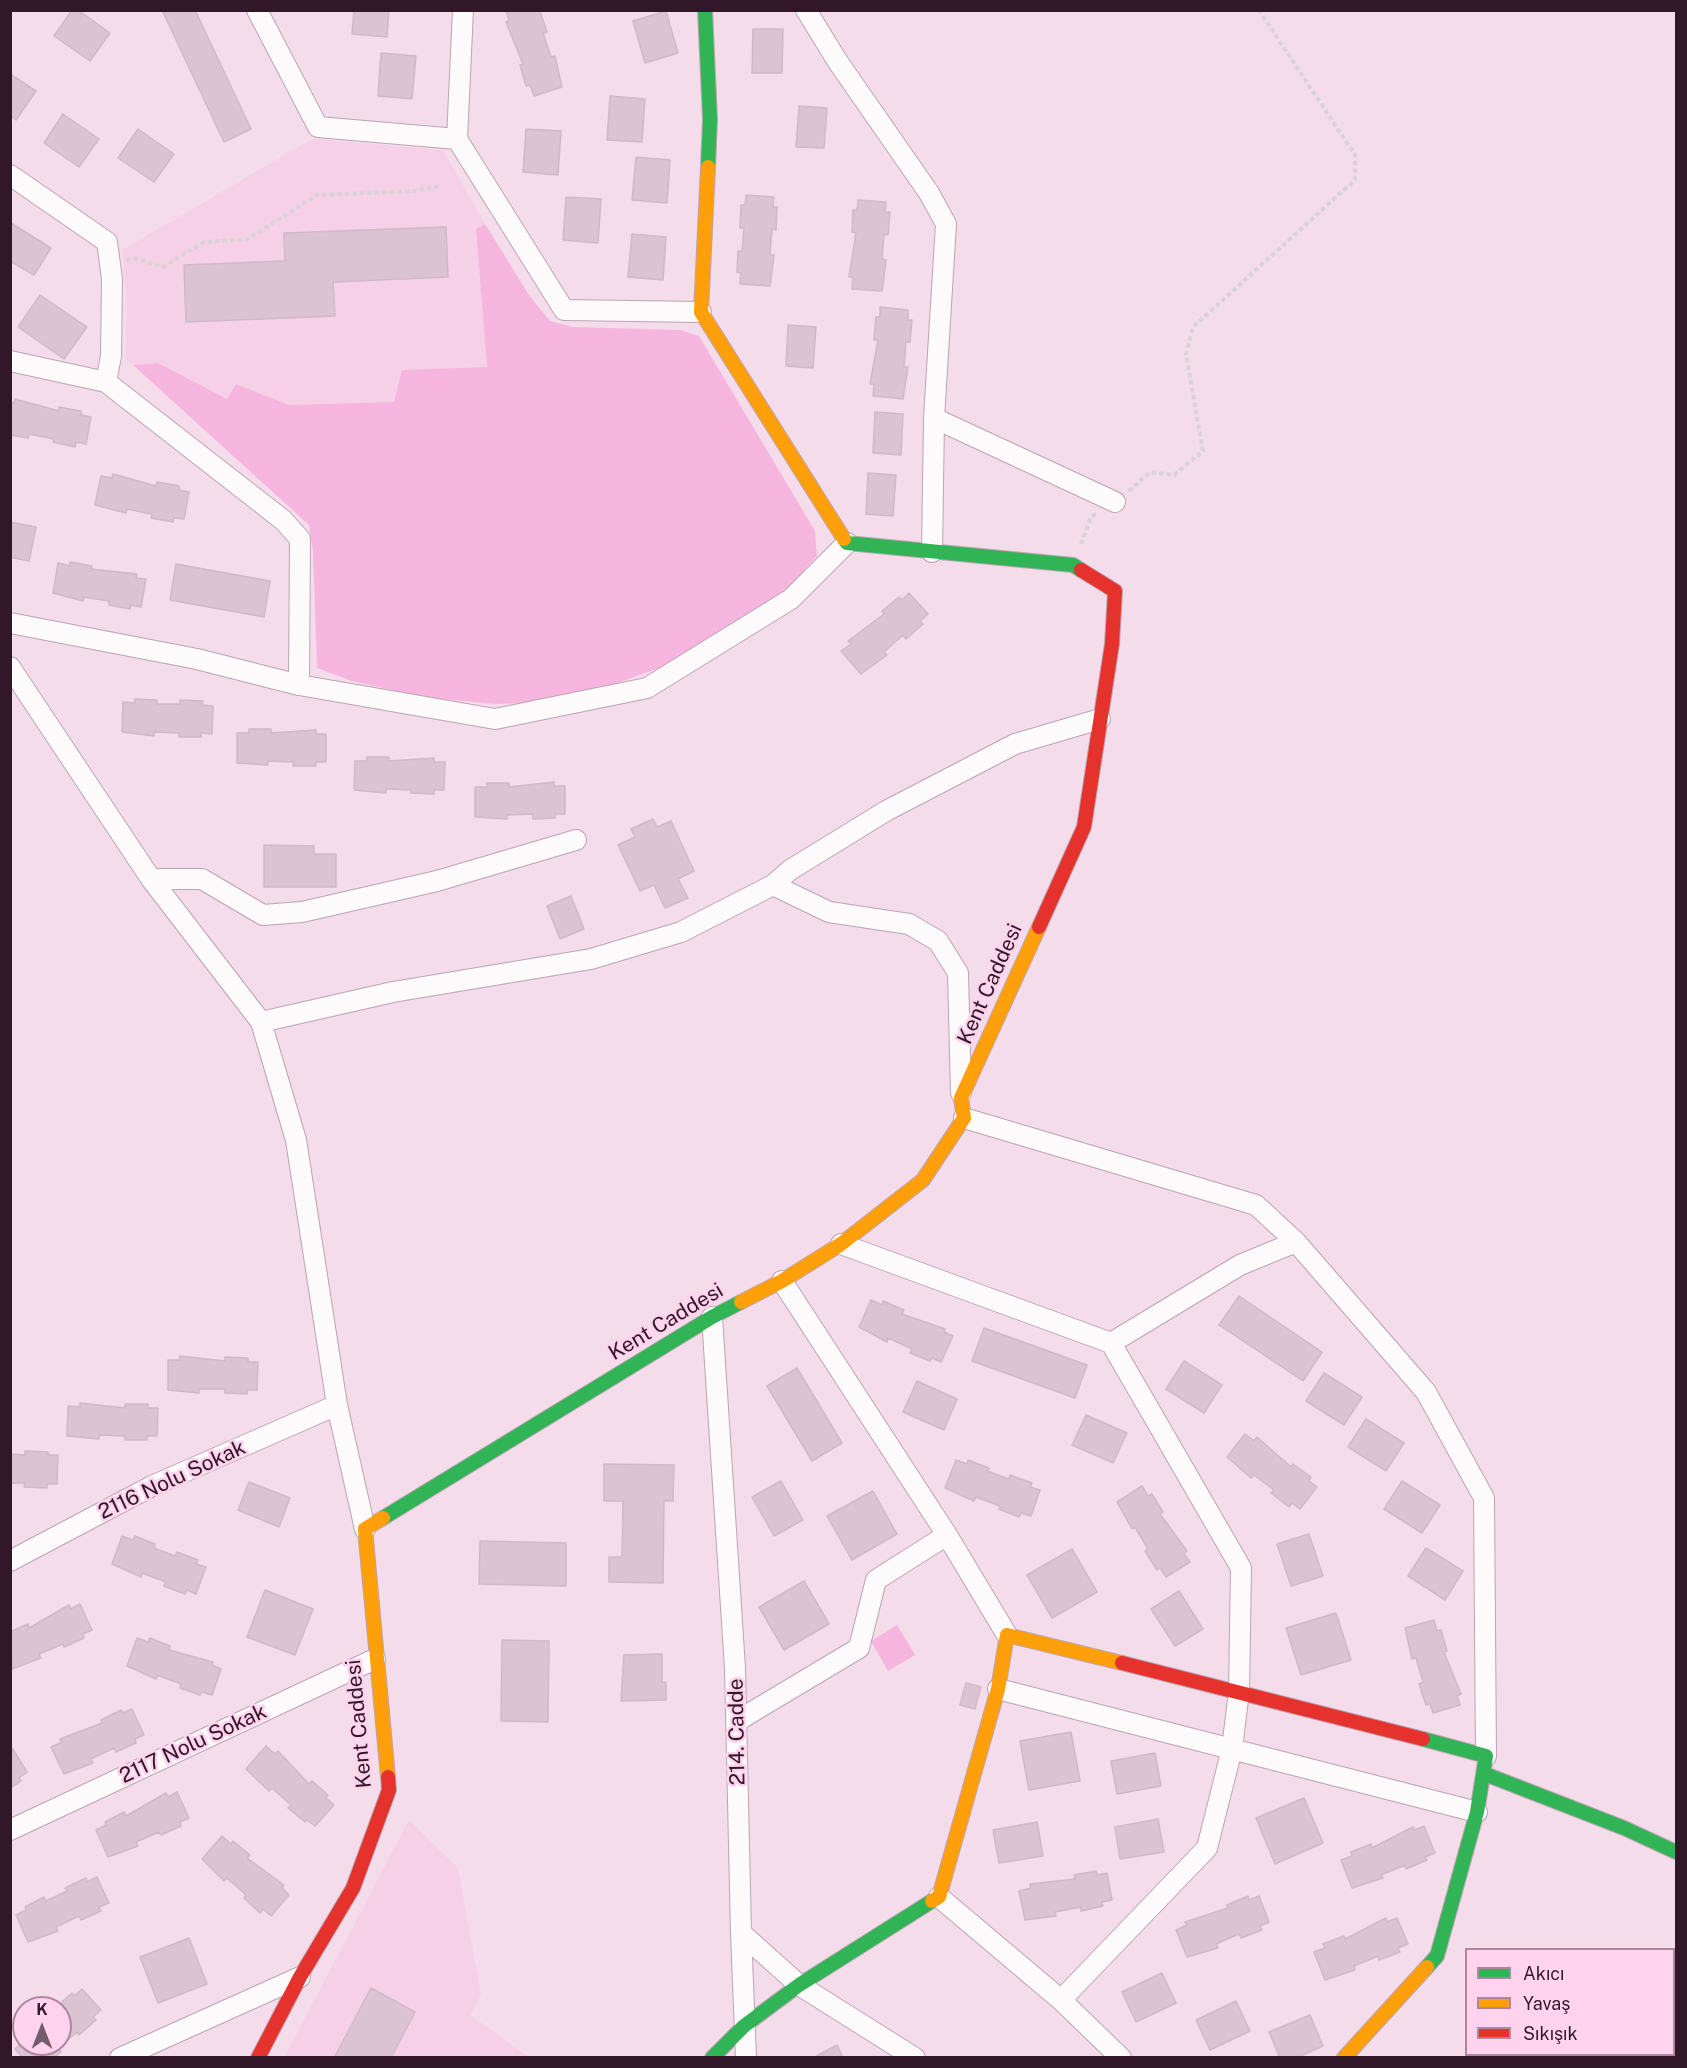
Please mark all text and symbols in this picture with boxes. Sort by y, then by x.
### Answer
street label: Kent Caddesi [952,920,1028,1048]
street label: Kent Caddesi [604,1278,728,1366]
street label: 2116 Nolu Sokak [94,1435,250,1525]
street label: Kent Caddesi [341,1659,377,1789]
street label: 214. Cadde [723,1678,751,1786]
street label: 2117 Nolu Sokak [116,1699,270,1789]
legend [1465,1948,1675,2056]
text: Akıcı [1523,1963,1564,1984]
text: Yavaş [1523,1993,1570,2014]
north arrow [12,1996,72,2056]
text: K [36,2000,48,2019]
text: Sıkışık [1523,2023,1578,2044]

